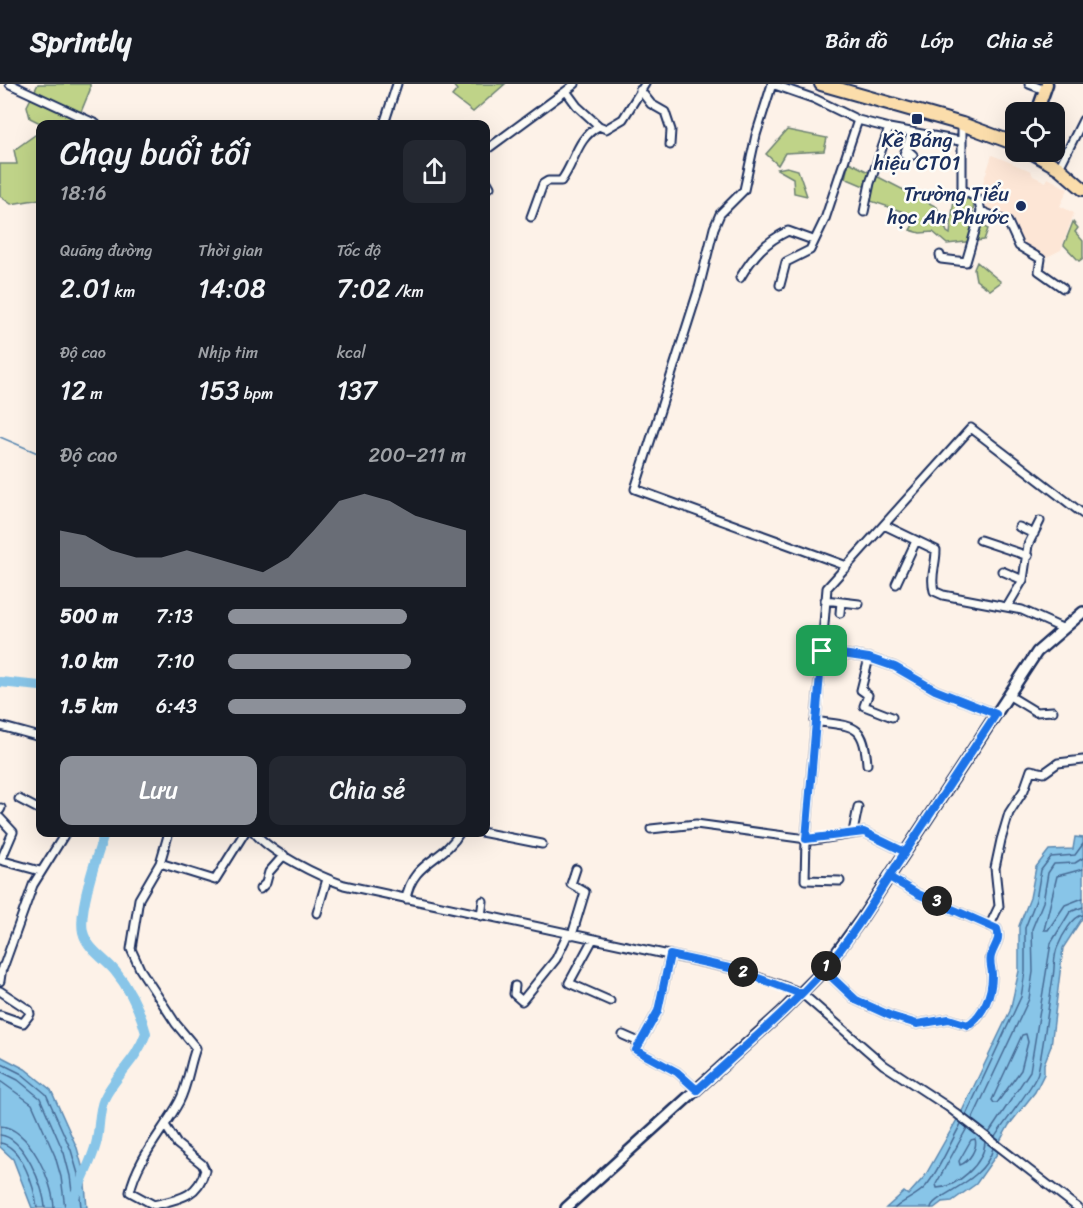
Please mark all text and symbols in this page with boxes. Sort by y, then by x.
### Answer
text: Sprintly [30,17,131,66]
text: Bản đồ [825,22,887,60]
text: Lớp [920,22,954,60]
text: Chia sẻ [987,22,1053,60]
map controls [1005,102,1065,162]
button: locate [1005,102,1065,162]
marker: Kề Bảng hiệu CT01 [910,112,924,126]
place label: Kề Bảng hiệu CT01 [873,123,960,181]
text: Chạy buổi tối [60,124,250,182]
button: share [403,140,466,203]
text: 18:16 [60,176,107,211]
place label: Trường Tiểu học An Phước [886,177,1009,235]
marker: Trường Tiểu học An Phước [1014,199,1028,213]
text: Quãng đường [60,236,152,265]
text: Thời gian [198,236,263,265]
text: Tốc độ [337,236,381,265]
text: 2.01 [60,265,110,311]
text: 14:08 [198,265,266,311]
text: 7:02 [337,265,391,311]
text: km [110,277,135,306]
text: /km [391,277,424,306]
text: Độ cao [60,338,106,367]
text: Nhịp tim [198,338,258,367]
text: kcal [337,338,366,367]
text: 12 [60,367,86,413]
text: 153 [198,367,240,413]
text: 137 [337,367,377,413]
text: m [86,379,103,408]
text: bpm [240,379,273,408]
text: Độ cao [60,438,118,473]
text: 200–211 m [369,438,466,473]
text: 500 m [60,599,118,634]
text: 7:13 [156,599,193,634]
pin [796,625,847,676]
icon: arrive [805,634,838,667]
text: 1.0 km [60,644,118,679]
text: 7:10 [156,644,195,679]
text: 1.5 km [60,689,118,724]
text: 6:43 [156,689,197,724]
button: Lưu [60,756,257,825]
button: Chia sẻ [269,756,466,825]
pin: 3 [922,886,952,916]
text: 3 [933,886,941,915]
pin: 1 [811,951,841,981]
text: 1 [823,951,829,980]
pin: 2 [728,957,758,987]
text: 2 [738,957,748,986]

